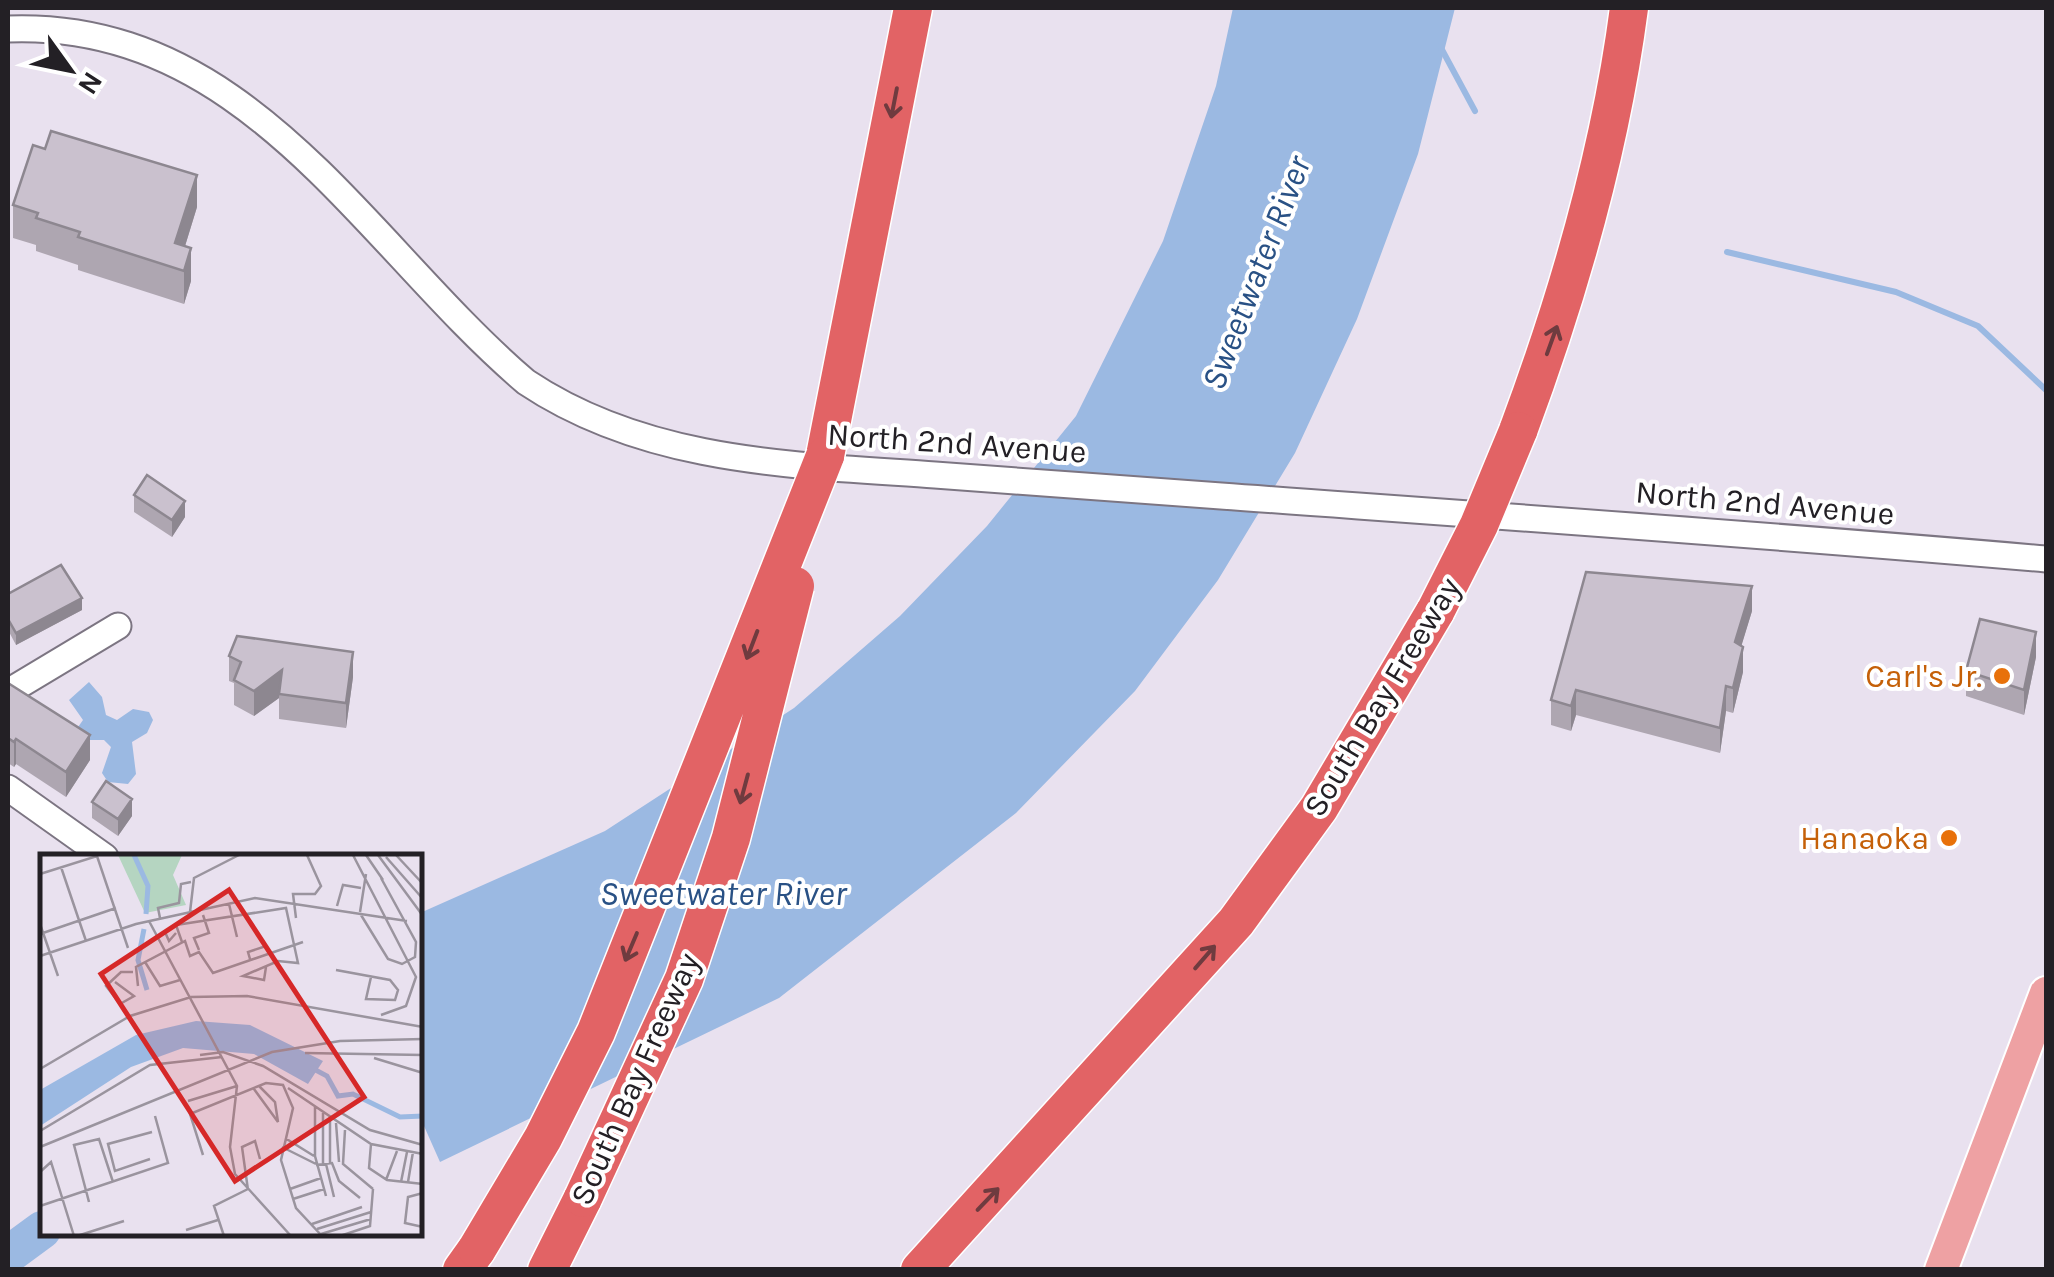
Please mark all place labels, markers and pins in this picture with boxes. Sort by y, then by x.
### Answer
place label: Carl's Jr. [1865,658,1982,695]
marker: Carl's Jr. [1991,665,2013,687]
place label: Hanaoka [1800,820,1929,857]
marker: Hanaoka [1938,827,1960,849]

